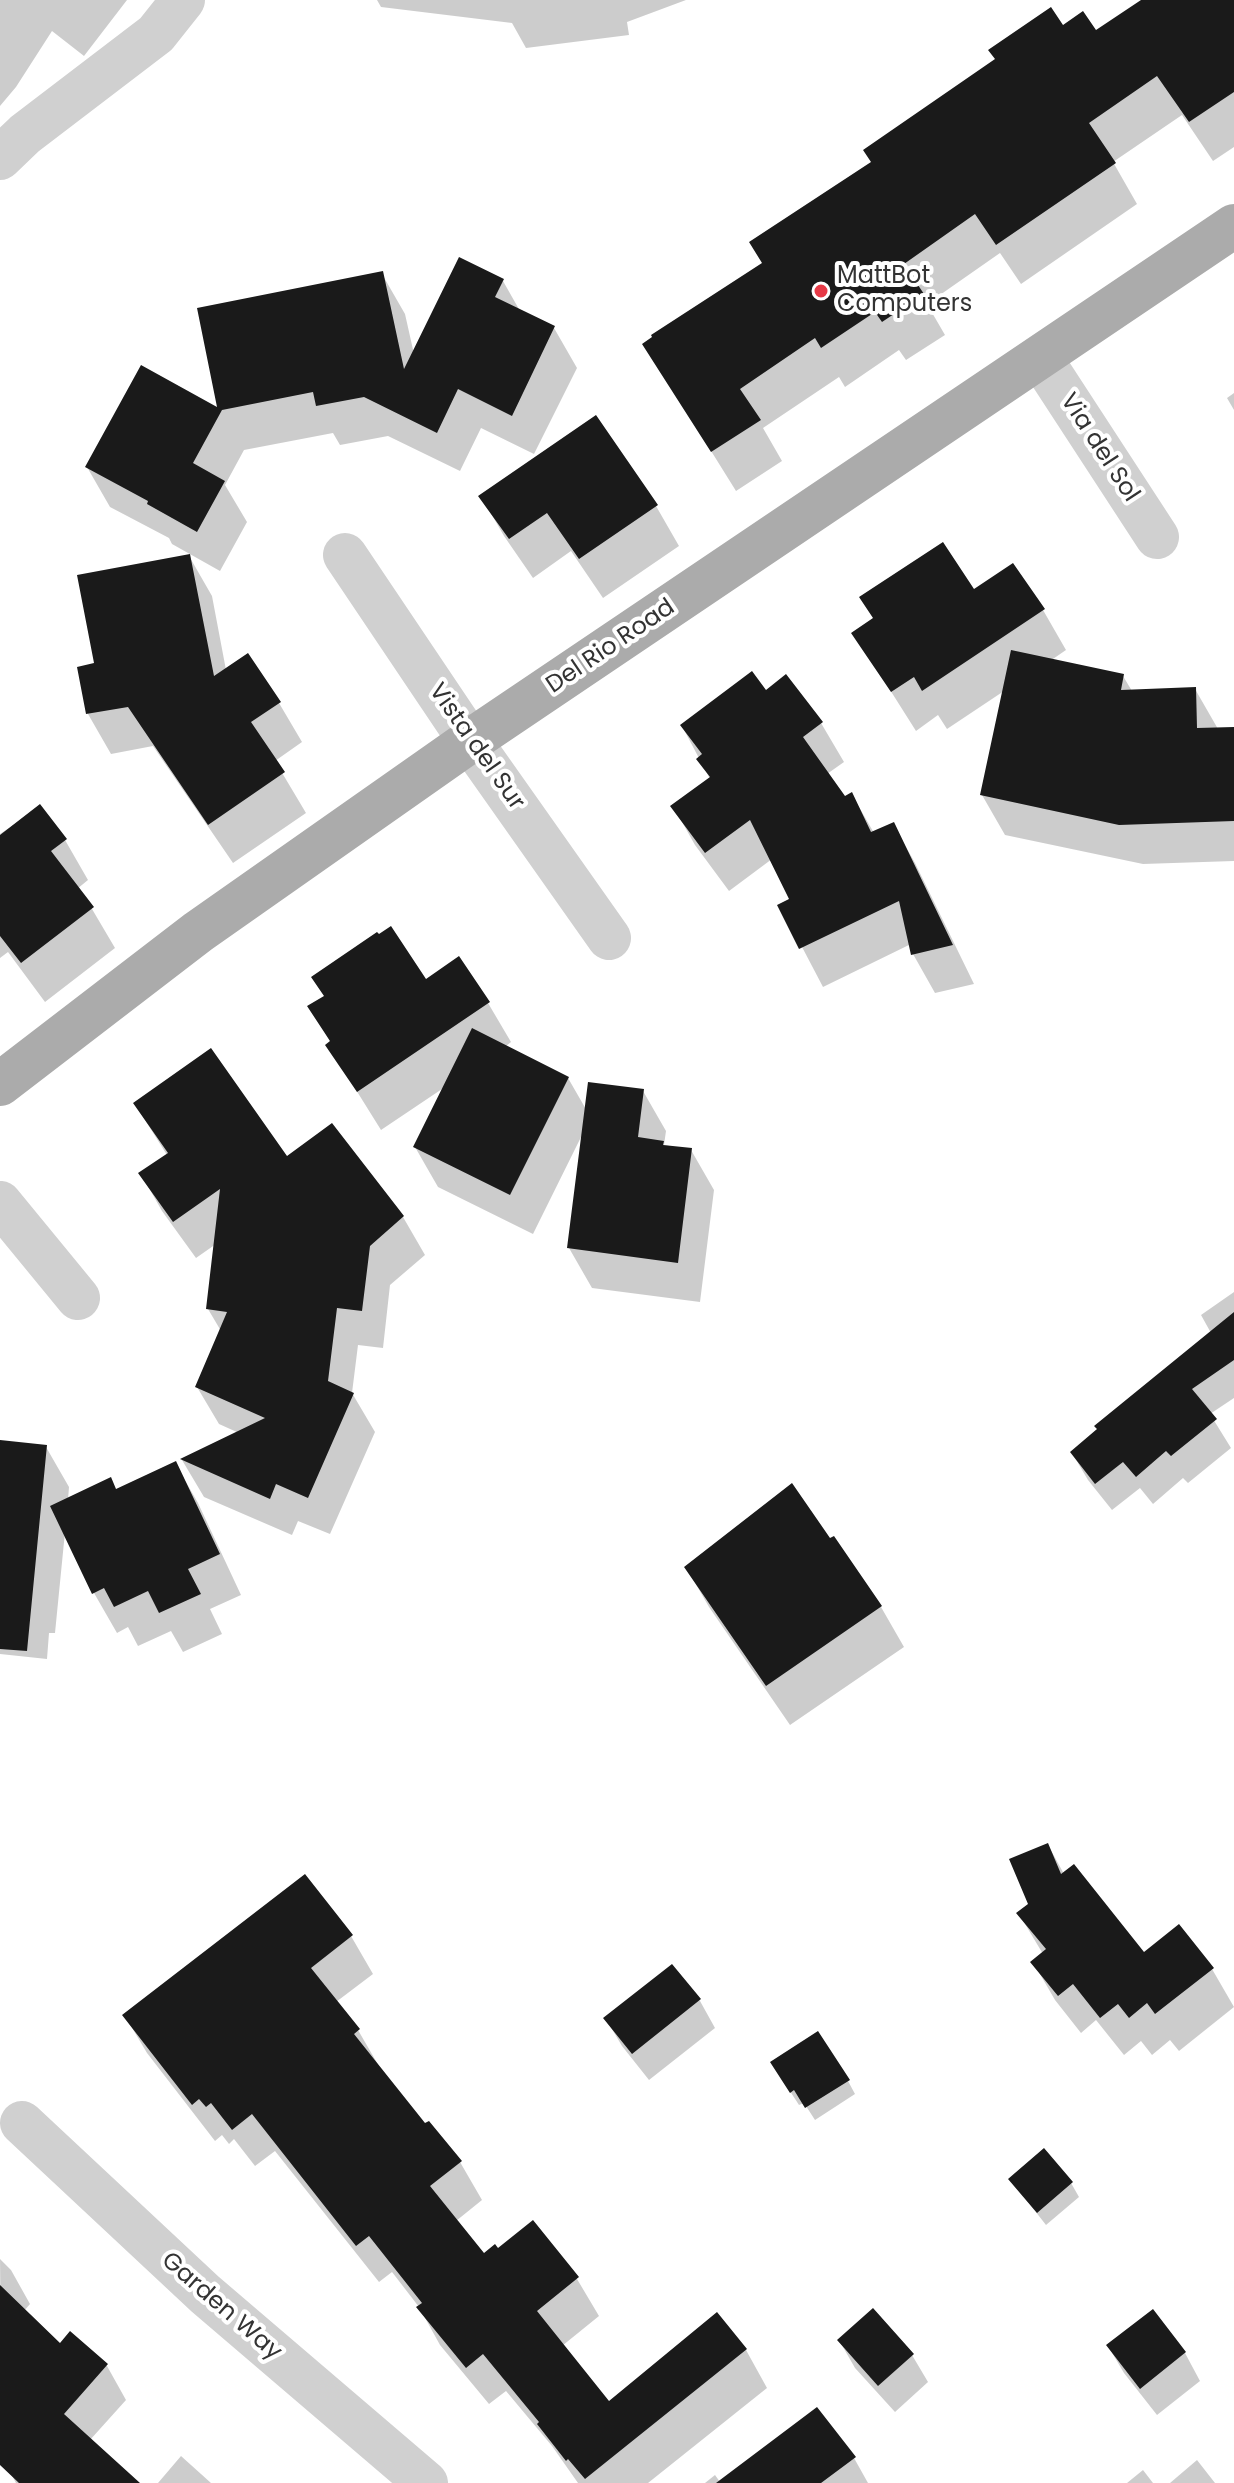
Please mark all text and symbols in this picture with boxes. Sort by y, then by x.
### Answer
place label: MattBot Computers [837,263,972,319]
marker: MattBot Computers [812,282,830,300]
street label: Via del Sol [1053,388,1145,508]
street label: Del Rio Road [541,593,681,701]
street label: Vista del Sur [422,678,530,816]
street label: Garden Way [155,2247,287,2367]

